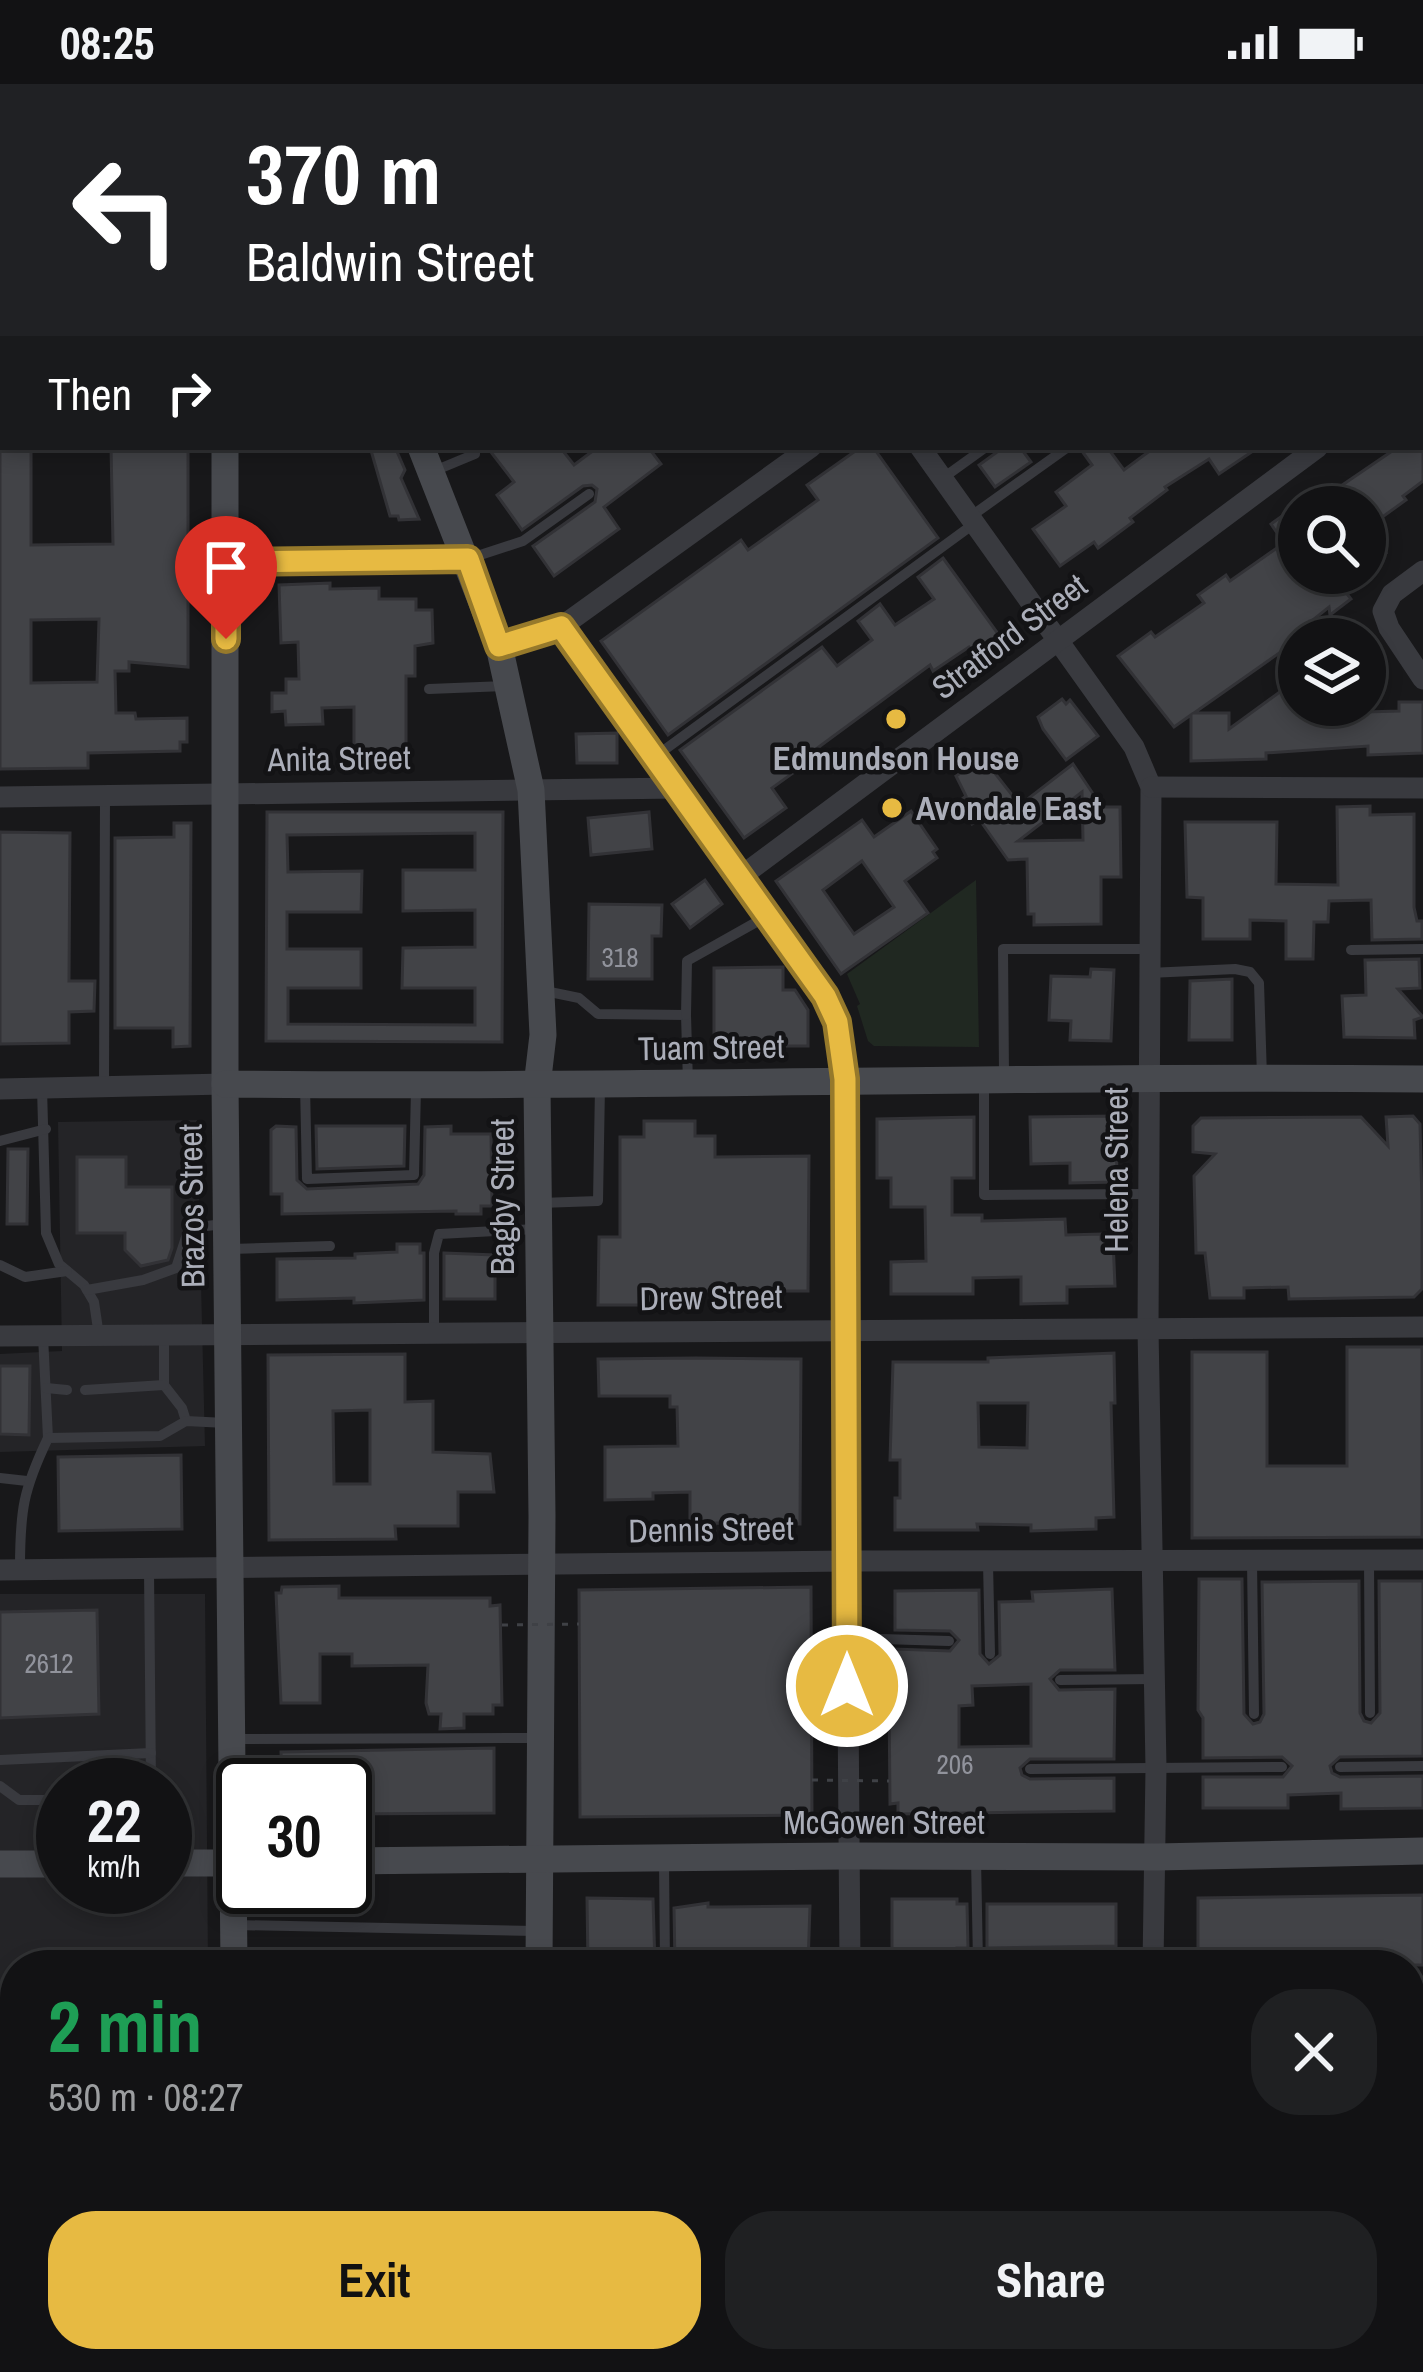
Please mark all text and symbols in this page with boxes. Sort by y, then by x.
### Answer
text: 08:25 [60,12,154,73]
text: 370 m [246,117,441,230]
icon: left [48,132,204,288]
text: Baldwin Street [246,225,534,298]
icon: right [156,360,222,426]
text: Then [48,363,132,424]
map controls [1278,486,1386,726]
button: search [1278,486,1386,594]
pin [175,516,277,639]
icon: arrive [193,534,259,600]
street label: Stratford Street [922,563,1096,709]
button: layers [1278,618,1386,726]
marker: Edmundson House [883,706,909,732]
street label: Anita Street [266,735,411,781]
place label: Edmundson House [773,736,1019,780]
place label: Avondale East [916,786,1102,830]
marker: Avondale East [879,795,905,821]
house number: 318 [602,939,638,975]
street label: Tuam Street [637,1024,785,1070]
street label: Helena Street [1094,1087,1138,1253]
street label: Bagby Street [480,1119,524,1275]
street label: Brazos Street [168,1124,214,1288]
street label: Drew Street [639,1274,783,1320]
street label: Dennis Street [628,1506,794,1552]
position arrow [784,1623,910,1749]
house number: 2612 [24,1645,74,1681]
house number: 206 [937,1746,973,1782]
speed limit sign: 30 [216,1758,372,1914]
text: 22 [87,1780,141,1861]
street label: McGowen Street [783,1800,985,1844]
text: km/h [87,1846,141,1886]
text: 2 min [48,1977,202,2074]
button: close [1251,1989,1377,2115]
text: 530 m · 08:27 [48,2071,244,2123]
button: Exit [48,2211,701,2349]
button: Share [725,2211,1377,2349]

